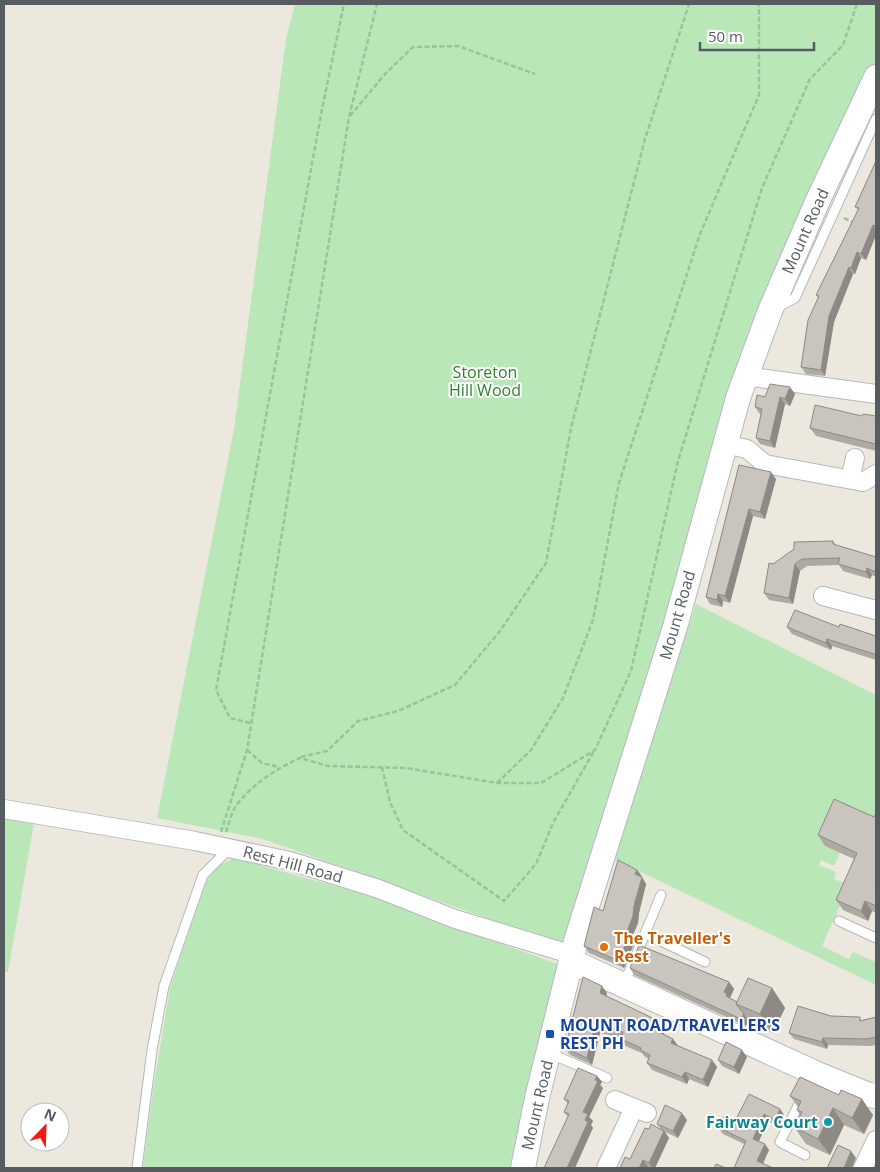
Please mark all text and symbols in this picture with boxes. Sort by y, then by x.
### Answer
scale bar [700,20,814,52]
text: 50 m [708,26,743,46]
street label: Mount Road [776,185,834,277]
park label: Storeton Hill Wood [449,361,521,401]
street label: Mount Road [654,568,700,662]
street label: Rest Hill Road [241,840,345,888]
place label: The Traveller's Rest [614,927,731,967]
marker: The Traveller's Rest [598,941,610,953]
place label: MOUNT ROAD/TRAVELLER'S REST PH [560,1014,780,1054]
marker: MOUNT ROAD/TRAVELLER'S REST PH [544,1028,556,1040]
street label: Mount Road [516,1058,558,1152]
north arrow [20,1102,70,1152]
text: N [41,1104,59,1126]
place label: Fairway Court [706,1111,818,1133]
marker: Fairway Court [822,1116,834,1128]

